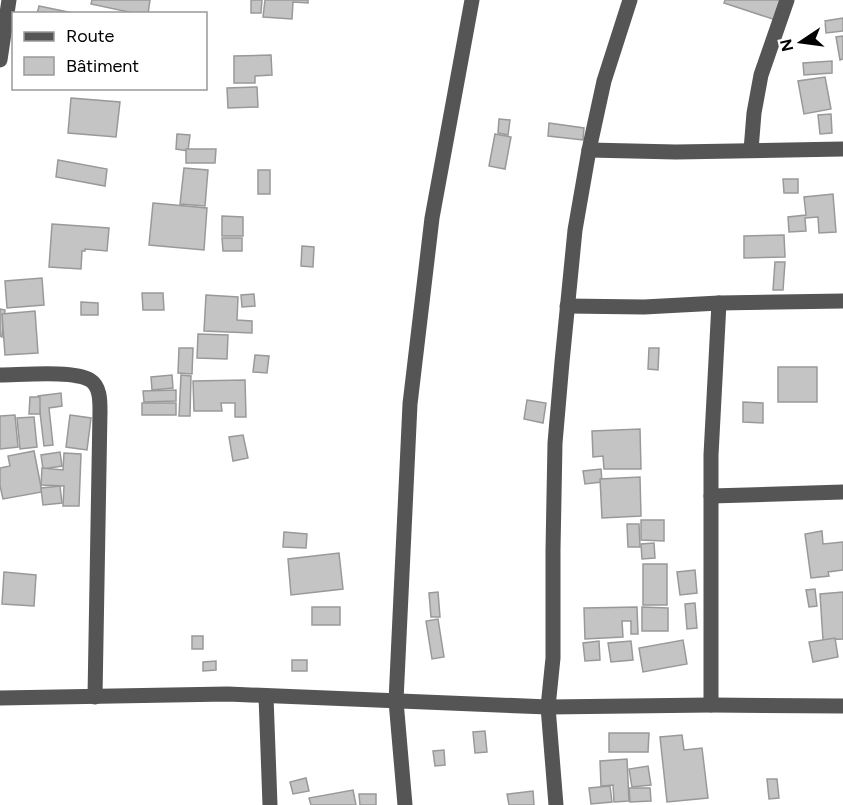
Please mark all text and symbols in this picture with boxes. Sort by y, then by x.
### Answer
legend [12,12,207,90]
north arrow [771,12,831,72]
text: Route [66,25,115,47]
text: N [776,37,798,53]
text: Bâtiment [66,55,139,77]

